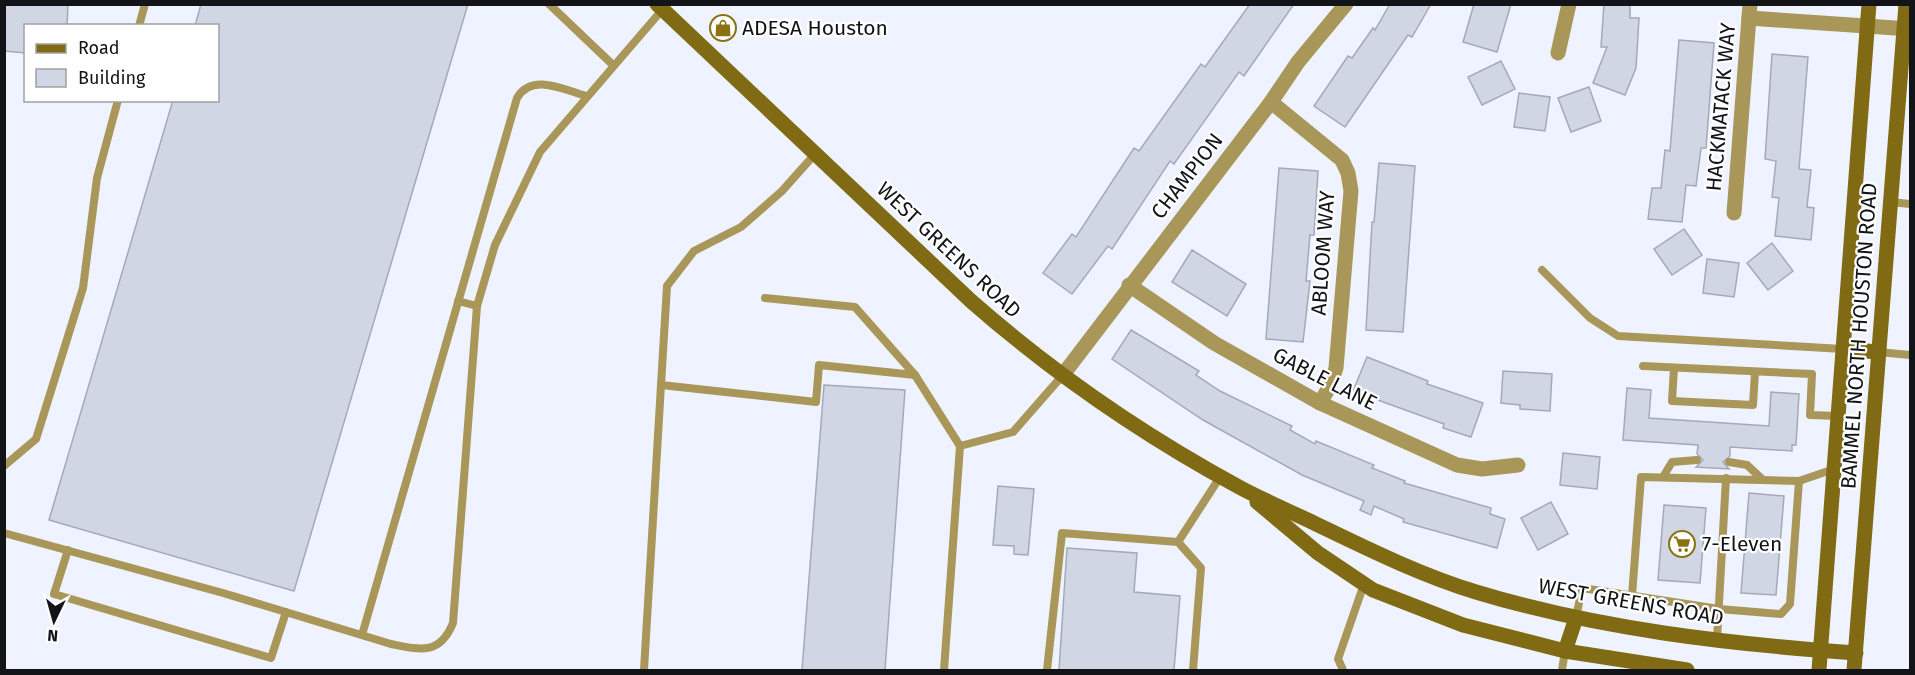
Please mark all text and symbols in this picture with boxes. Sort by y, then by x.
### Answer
shop icon: ADESA Houston [708,13,738,43]
place label: ADESA Houston [742,15,888,41]
street label: HACKMATACK WAY [1701,21,1741,192]
legend [24,24,219,102]
text: Road [78,37,120,59]
text: Building [78,67,146,89]
street label: CHAMPION [1145,128,1229,224]
street label: WEST GREENS ROAD [871,176,1027,324]
street label: BAMMEL NORTH HOUSTON ROAD [1835,182,1883,490]
street label: ABLOOM WAY [1306,189,1340,316]
street label: GABLE LANE [1269,342,1381,416]
supermarket icon: 7-Eleven [1667,529,1697,559]
place label: 7-Eleven [1702,531,1782,557]
street label: WEST GREENS ROAD [1536,573,1726,631]
north arrow [24,591,84,651]
text: N [47,626,59,645]

